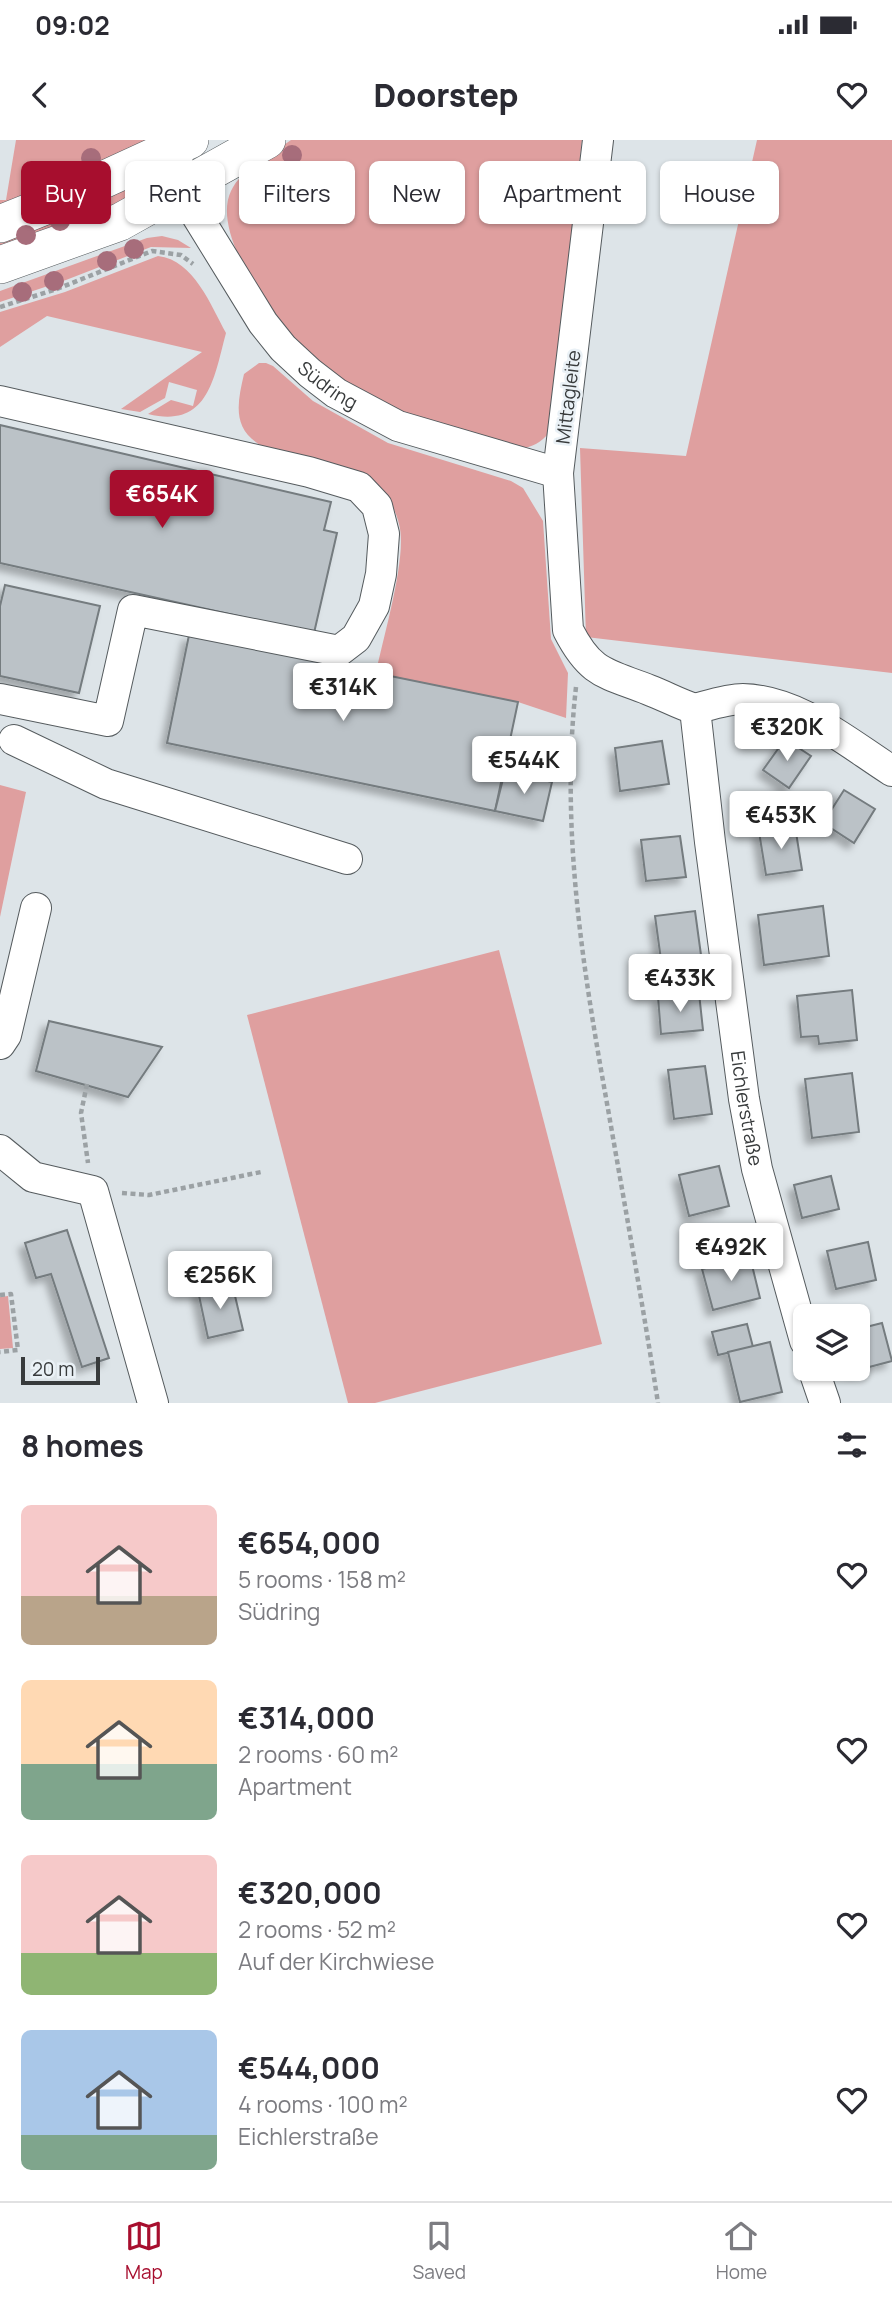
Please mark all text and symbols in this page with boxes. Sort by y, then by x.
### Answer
text: 09:02 [35,7,110,43]
text: Doorstep [373,73,519,117]
icon: back [21,76,59,114]
icon: heart [833,76,871,114]
chip: Buy [21,161,111,224]
chip: Rent [125,161,225,224]
chip: Filters [239,161,355,224]
chip: New [369,161,465,224]
chip: Apartment [479,161,646,224]
chip: House [660,161,779,224]
street label: Mittagleite [549,348,587,446]
street label: Südring [292,355,362,415]
pin: €654K [113,470,211,530]
text: €654K [126,477,198,509]
pin: €314K [294,664,392,723]
text: €314K [309,670,377,702]
pin: €320K [738,704,836,763]
text: €320K [751,710,823,742]
pin: €544K [475,736,573,796]
text: €544K [488,743,560,775]
pin: €453K [732,792,830,851]
text: €453K [746,798,816,830]
pin: €433K [631,954,729,1014]
text: €433K [645,961,715,993]
street label: Eichlerstraße [725,1049,769,1168]
pin: €492K [682,1224,780,1283]
text: €492K [695,1230,767,1262]
pin: €256K [171,1252,269,1311]
text: €256K [184,1258,256,1290]
map controls [793,1304,870,1381]
button: layers [793,1304,870,1381]
scale bar [21,1354,100,1386]
text: 20 m [32,1356,74,1382]
text: 8 homes [21,1425,144,1466]
icon: filters [833,1426,871,1464]
text: €654,000 [238,1522,381,1563]
icon: home [77,1533,161,1617]
icon: heart [833,1556,871,1594]
text: 5 rooms · 158 m² [238,1563,406,1595]
text: Südring [238,1595,320,1627]
text: €314,000 [238,1697,375,1738]
icon: home [77,1708,161,1792]
icon: heart [833,1731,871,1769]
text: 2 rooms · 60 m² [238,1738,399,1770]
text: Apartment [238,1770,352,1802]
text: €320,000 [238,1872,382,1913]
icon: home [77,1883,161,1967]
icon: heart [833,1906,871,1944]
text: 2 rooms · 52 m² [238,1913,396,1945]
text: Auf der Kirchwiese [238,1945,434,1977]
text: €544,000 [238,2047,380,2088]
icon: home [77,2058,161,2142]
icon: heart [833,2081,871,2119]
text: 4 rooms · 100 m² [238,2088,408,2120]
text: Eichlerstraße [238,2120,379,2152]
tab: Map [125,2217,163,2285]
tab: Saved [413,2217,466,2285]
tab: Home [716,2217,767,2285]

